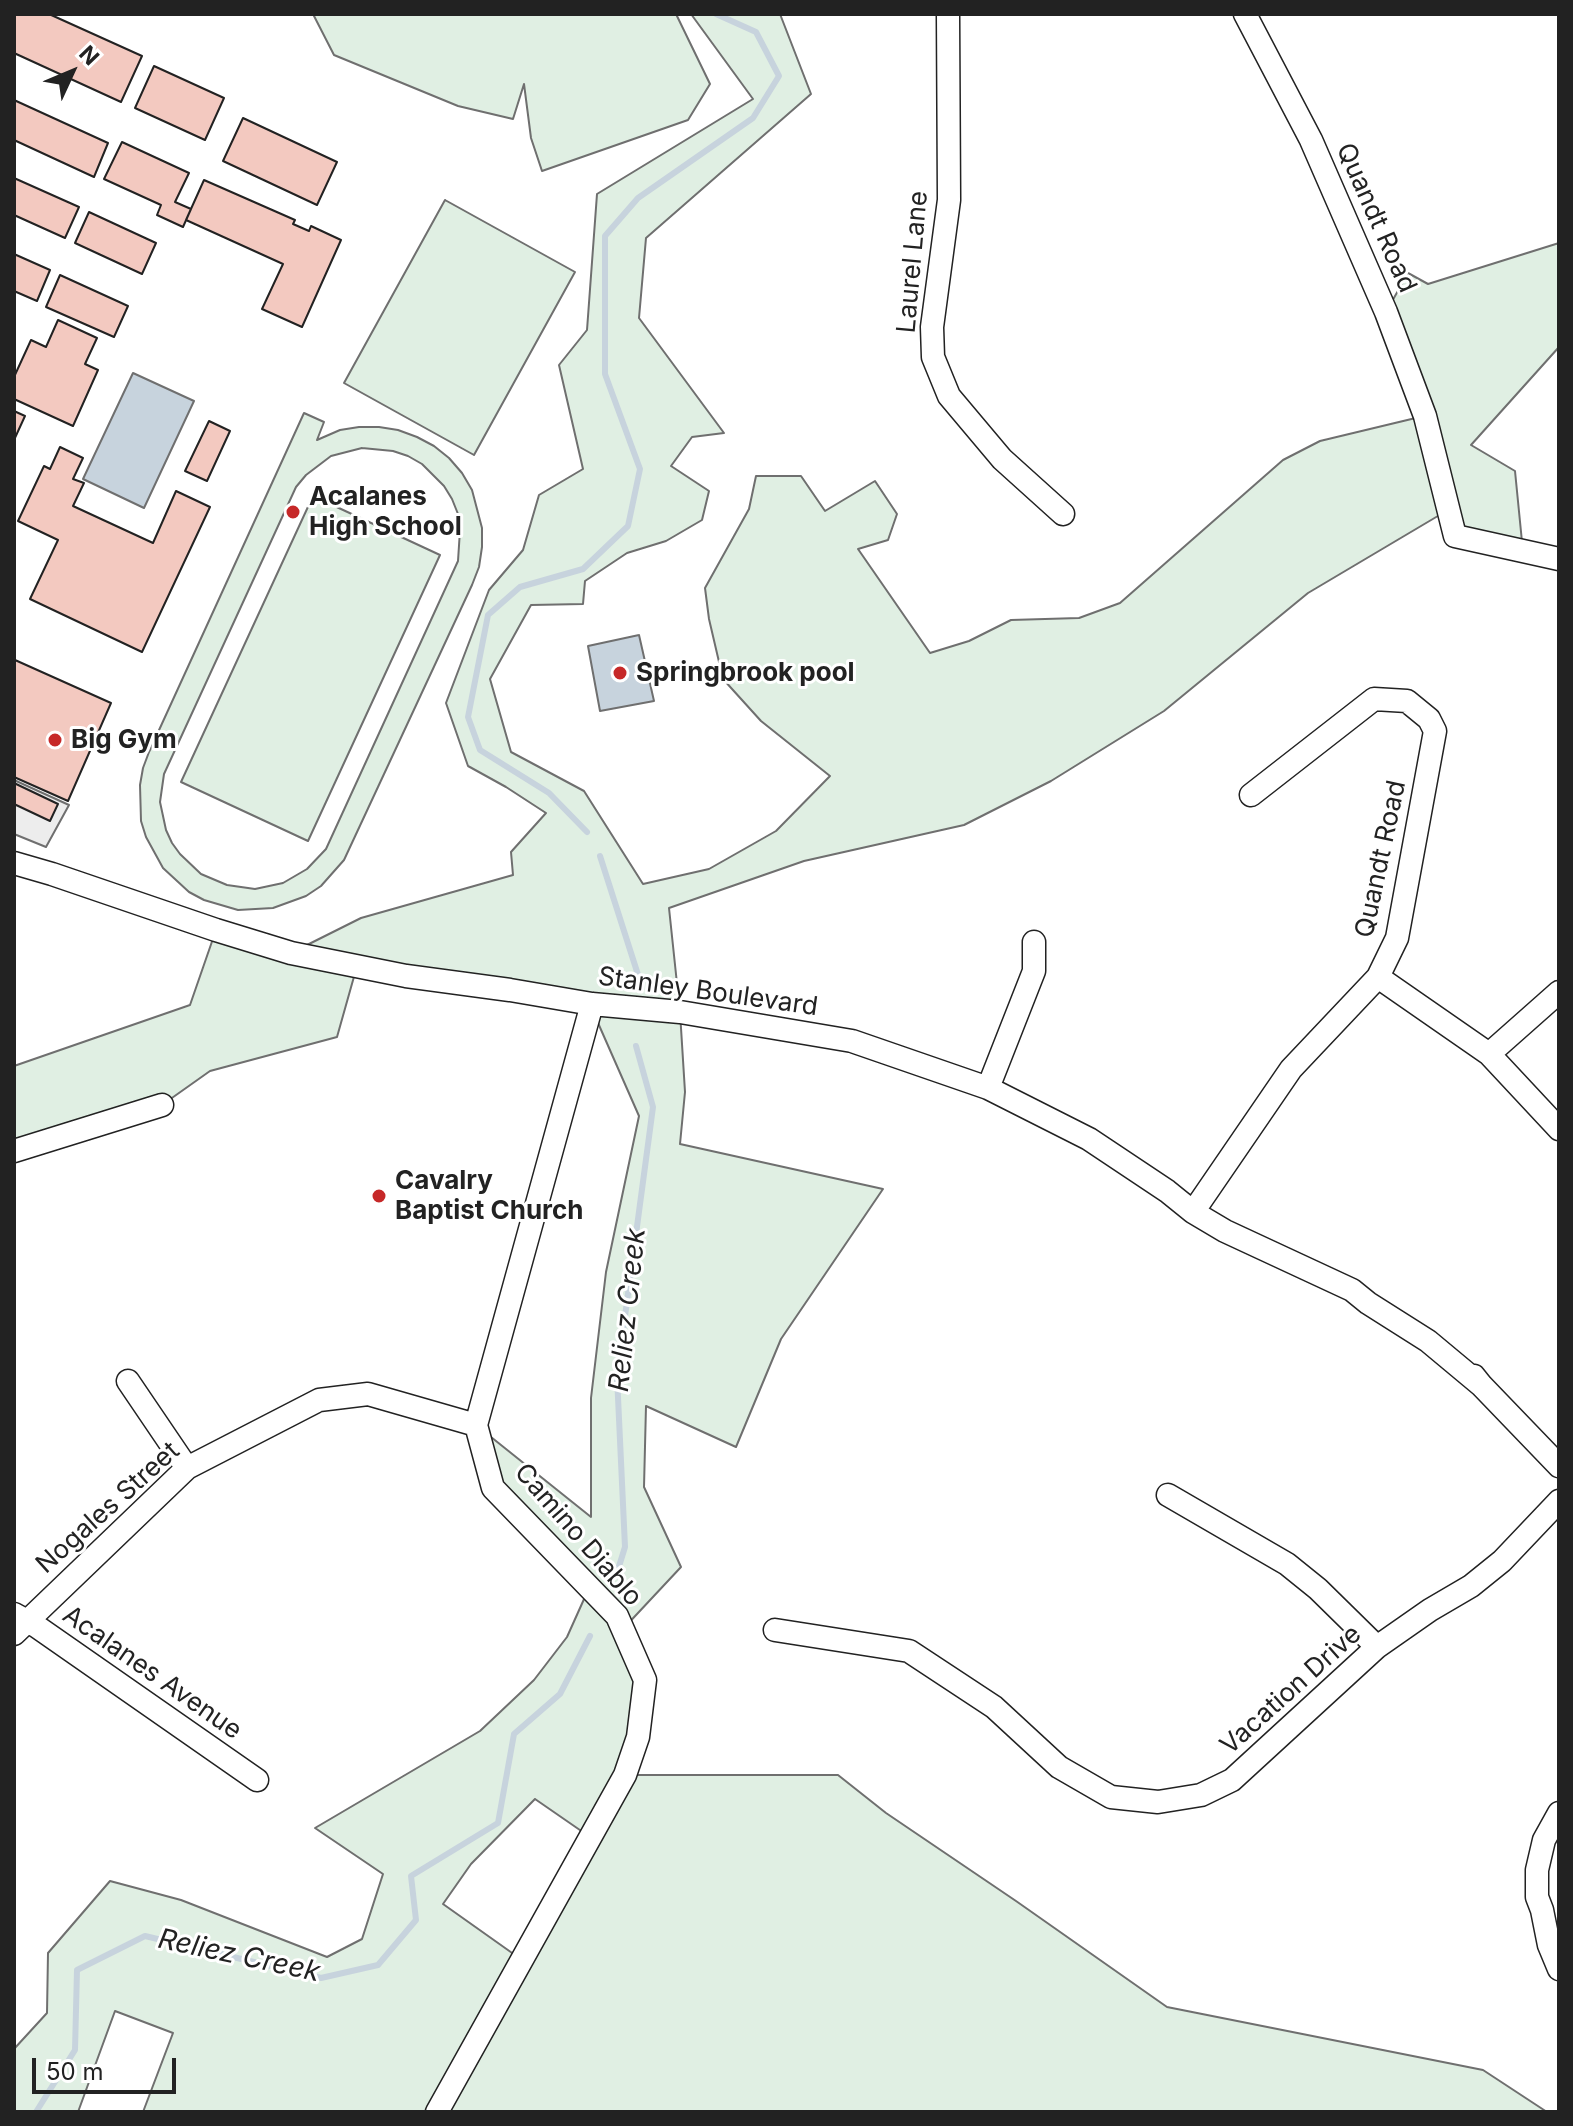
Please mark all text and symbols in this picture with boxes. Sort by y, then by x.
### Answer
north arrow [32,32,112,112]
text: N [74,40,104,70]
street label: Quandt Road [1329,139,1423,297]
street label: Laurel Lane [891,190,935,334]
place label: Acalanes High School [309,481,462,542]
marker: Acalanes High School [284,503,302,521]
place label: Springbrook pool [636,657,855,689]
marker: Springbrook pool [611,664,629,682]
place label: Big Gym [71,724,177,756]
marker: Big Gym [46,731,64,749]
street label: Quandt Road [1349,777,1413,941]
street label: Stanley Boulevard [596,961,820,1023]
place label: Cavalry Baptist Church [395,1165,584,1226]
marker: Cavalry Baptist Church [370,1187,388,1205]
water label: Reliez Creek [603,1226,653,1394]
street label: Nogales Street [30,1436,186,1580]
street label: Camino Diablo [508,1457,648,1613]
street label: Acalanes Avenue [56,1600,248,1746]
street label: Vacation Drive [1214,1619,1368,1761]
water label: Reliez Creek [155,1922,323,1990]
scale bar [36,2042,180,2092]
text: 50 m [46,2057,104,2086]

